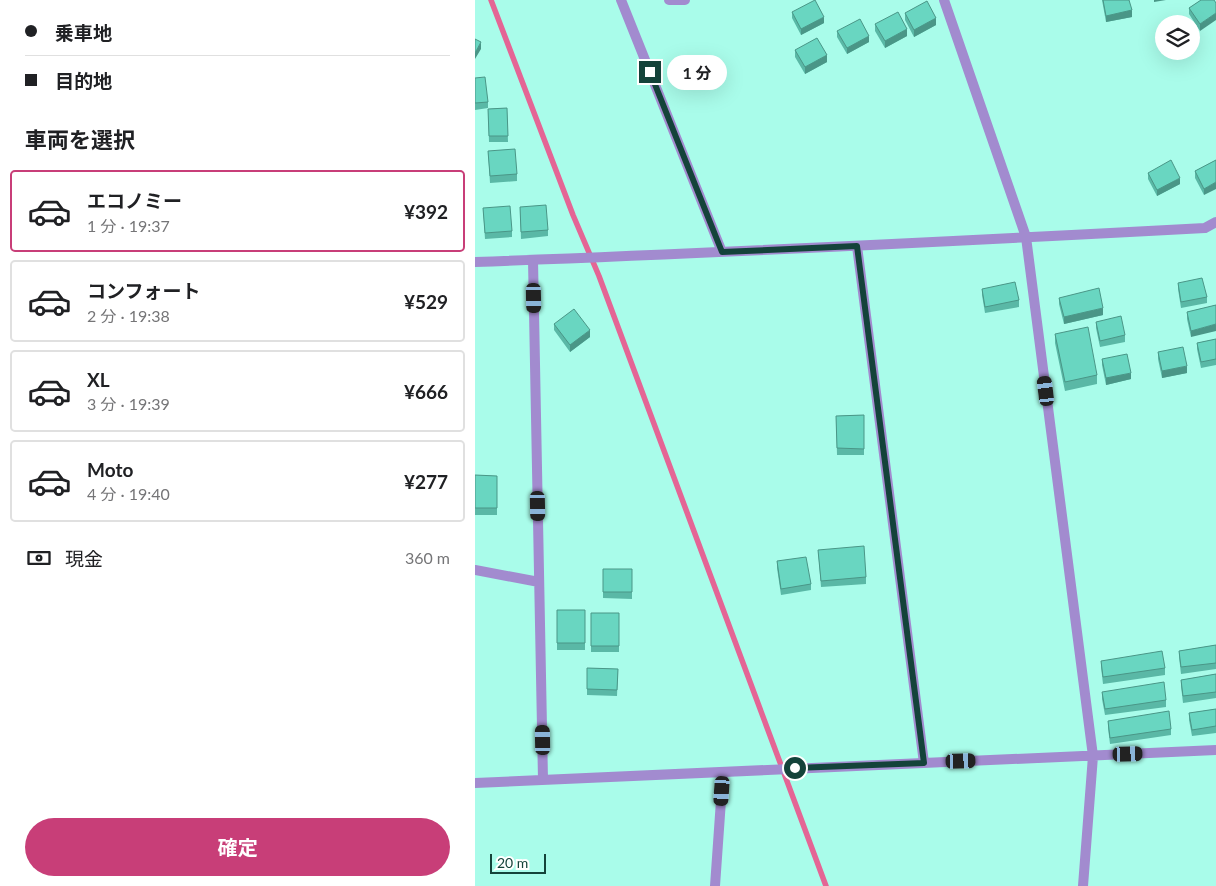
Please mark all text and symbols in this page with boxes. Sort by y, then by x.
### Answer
map controls [1155,15,1200,60]
button: layers [1155,15,1200,60]
text: 乗車地 [55,21,112,44]
callout: 1 分 [667,54,727,90]
route end [639,61,661,83]
text: 1 分 [682,63,712,82]
text: 目的地 [55,69,112,92]
text: 車両を選択 [25,126,135,153]
icon: car [27,189,72,234]
text: エコノミー [87,189,182,212]
text: ¥392 [404,200,448,223]
text: 1 分 · 19:37 [87,216,170,235]
icon: car [27,279,72,324]
text: コンフォート [87,279,200,302]
car [526,283,541,313]
text: ¥529 [404,290,448,313]
text: 2 分 · 19:38 [87,306,170,325]
text: XL [87,368,110,391]
icon: car [27,369,72,414]
car [1036,375,1055,407]
text: ¥666 [404,380,448,403]
text: 3 分 · 19:39 [87,394,170,413]
text: Moto [87,458,133,481]
icon: car [27,459,72,504]
text: ¥277 [404,470,448,493]
text: 4 分 · 19:40 [87,484,170,503]
car [530,491,545,521]
icon: cash [25,544,53,572]
text: 現金 [65,547,103,570]
text: 360 m [405,548,450,567]
car [535,725,550,755]
car [1112,746,1143,762]
car [945,753,976,769]
route start [784,757,806,779]
car [713,776,730,806]
button: 確定 [25,818,450,876]
scale bar [490,851,546,874]
text: 20 m [497,854,528,871]

